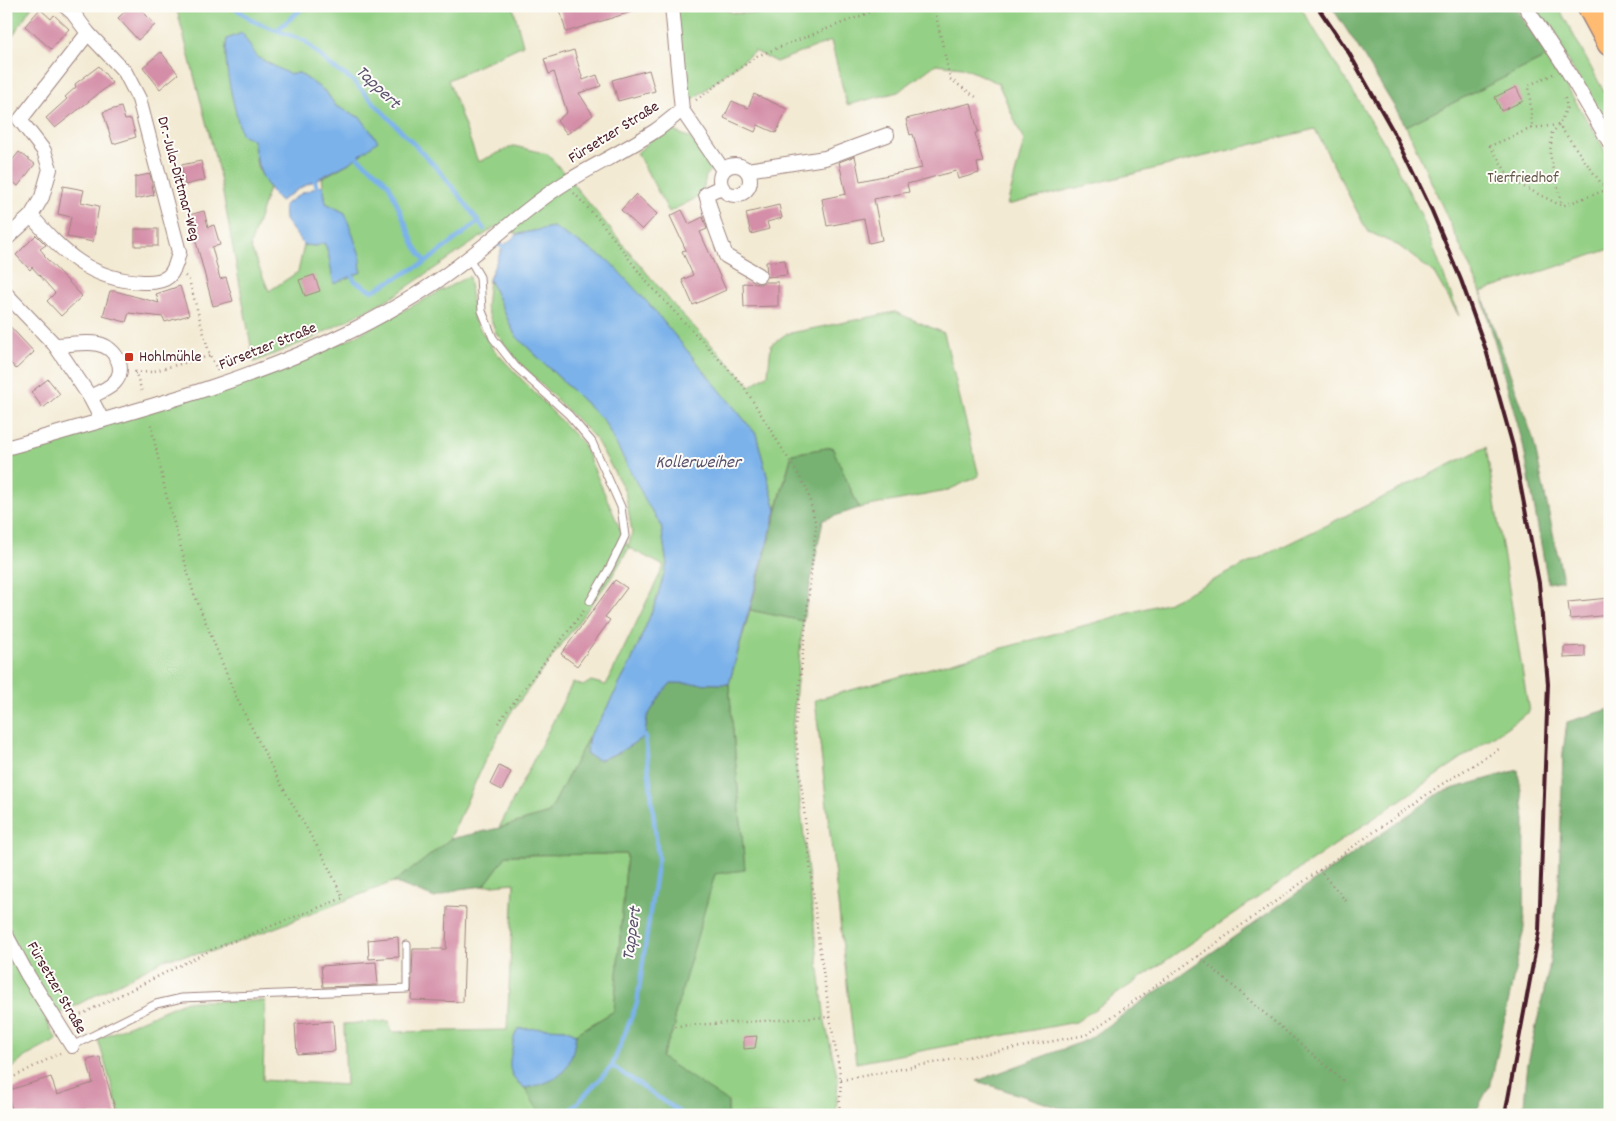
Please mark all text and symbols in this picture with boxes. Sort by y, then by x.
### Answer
water label: Tappert [349,60,407,117]
street label: Fürsetzer Straße [564,96,664,170]
street label: Dr.-Jula-Dittmar-Weg [150,114,206,244]
park label: Tierfriedhof [1487,167,1559,190]
street label: Fürsetzer Straße [216,317,320,377]
place label: Hohlmühle [139,346,202,369]
marker: Hohlmühle [123,351,135,363]
water label: Kollerweiher [655,451,743,476]
water label: Tappert [617,903,649,962]
street label: Fürsetzer Straße [20,937,92,1039]

